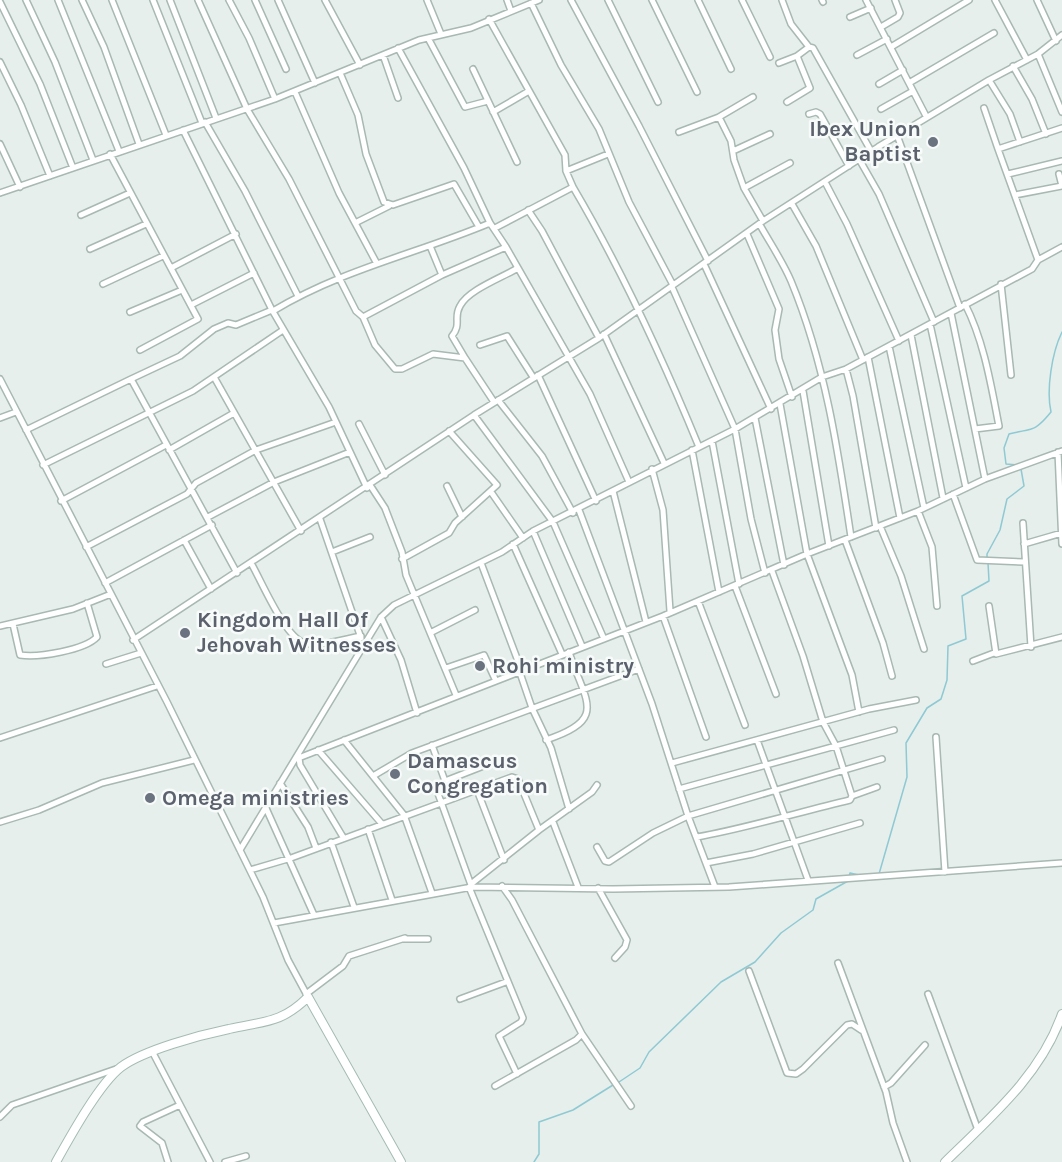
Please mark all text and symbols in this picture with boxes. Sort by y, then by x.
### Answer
place label: Ibex Union Baptist [809,116,921,167]
marker: Ibex Union Baptist [926,135,940,149]
place label: Kingdom Hall Of Jehovah Witnesses [197,607,397,658]
marker: Kingdom Hall Of Jehovah Witnesses [178,626,192,640]
place label: Rohi ministry [492,653,634,679]
marker: Rohi ministry [473,659,487,673]
place label: Damascus Congregation [407,748,548,799]
marker: Damascus Congregation [388,767,402,781]
place label: Omega ministries [162,785,349,811]
marker: Omega ministries [143,791,157,805]

